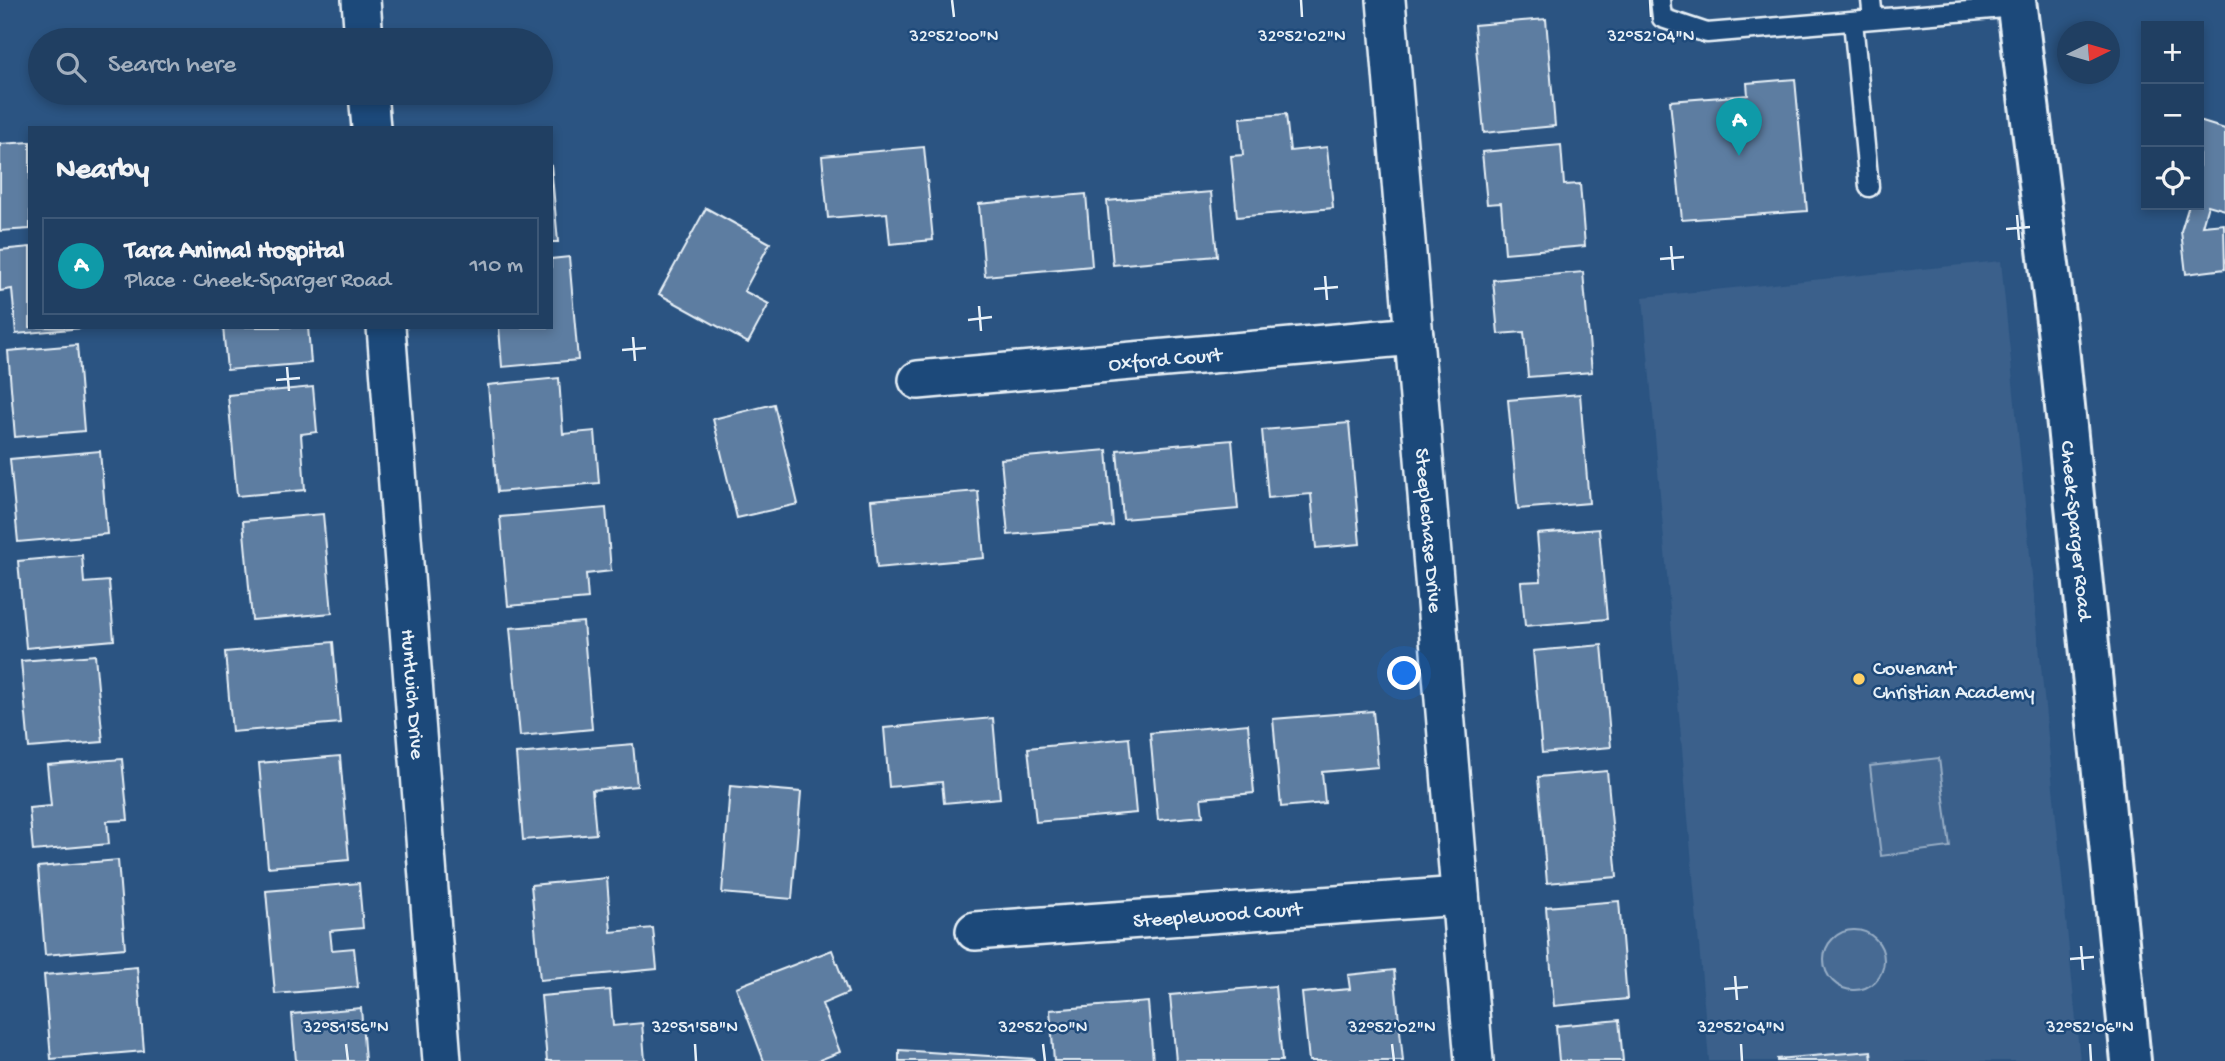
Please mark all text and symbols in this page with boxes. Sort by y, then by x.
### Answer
north arrow [2057,21,2120,84]
map controls [2141,21,2204,210]
button: + [2141,21,2204,84]
text: 32°52'00"N [909,27,998,48]
text: 32°52'02"N [1257,27,1346,48]
text: 32°52'04"N [1606,27,1695,48]
search box [28,28,553,105]
icon: search [52,48,90,86]
text: Search here [108,51,236,82]
button: − [2141,84,2204,147]
pin: A [1716,98,1762,156]
button: locate [2141,147,2204,210]
text: Nearby [56,154,149,189]
text: Tara Animal Hospital [125,237,344,268]
text: A [74,253,88,280]
text: 110 m [470,253,523,280]
text: Place · Cheek-Sparger Road [125,268,391,295]
street label: Oxford Court [1107,344,1226,379]
street label: Cheek-Sparger Road [2053,440,2096,624]
street label: Steeplechase Drive [1407,447,1446,615]
street label: Huntwich Drive [393,628,428,761]
your location [1387,656,1421,690]
place label: Covenant Christian Academy [1873,658,2035,707]
marker: Covenant Christian Academy [1851,671,1867,687]
street label: Steeplewood Court [1132,898,1305,936]
text: 32°51'56"N [302,1018,389,1039]
text: 32°51'58"N [651,1018,738,1039]
text: 32°52'00"N [998,1018,1087,1039]
text: 32°52'02"N [1347,1018,1436,1039]
text: 32°52'04"N [1696,1018,1785,1039]
text: 32°52'06"N [2045,1018,2134,1039]

